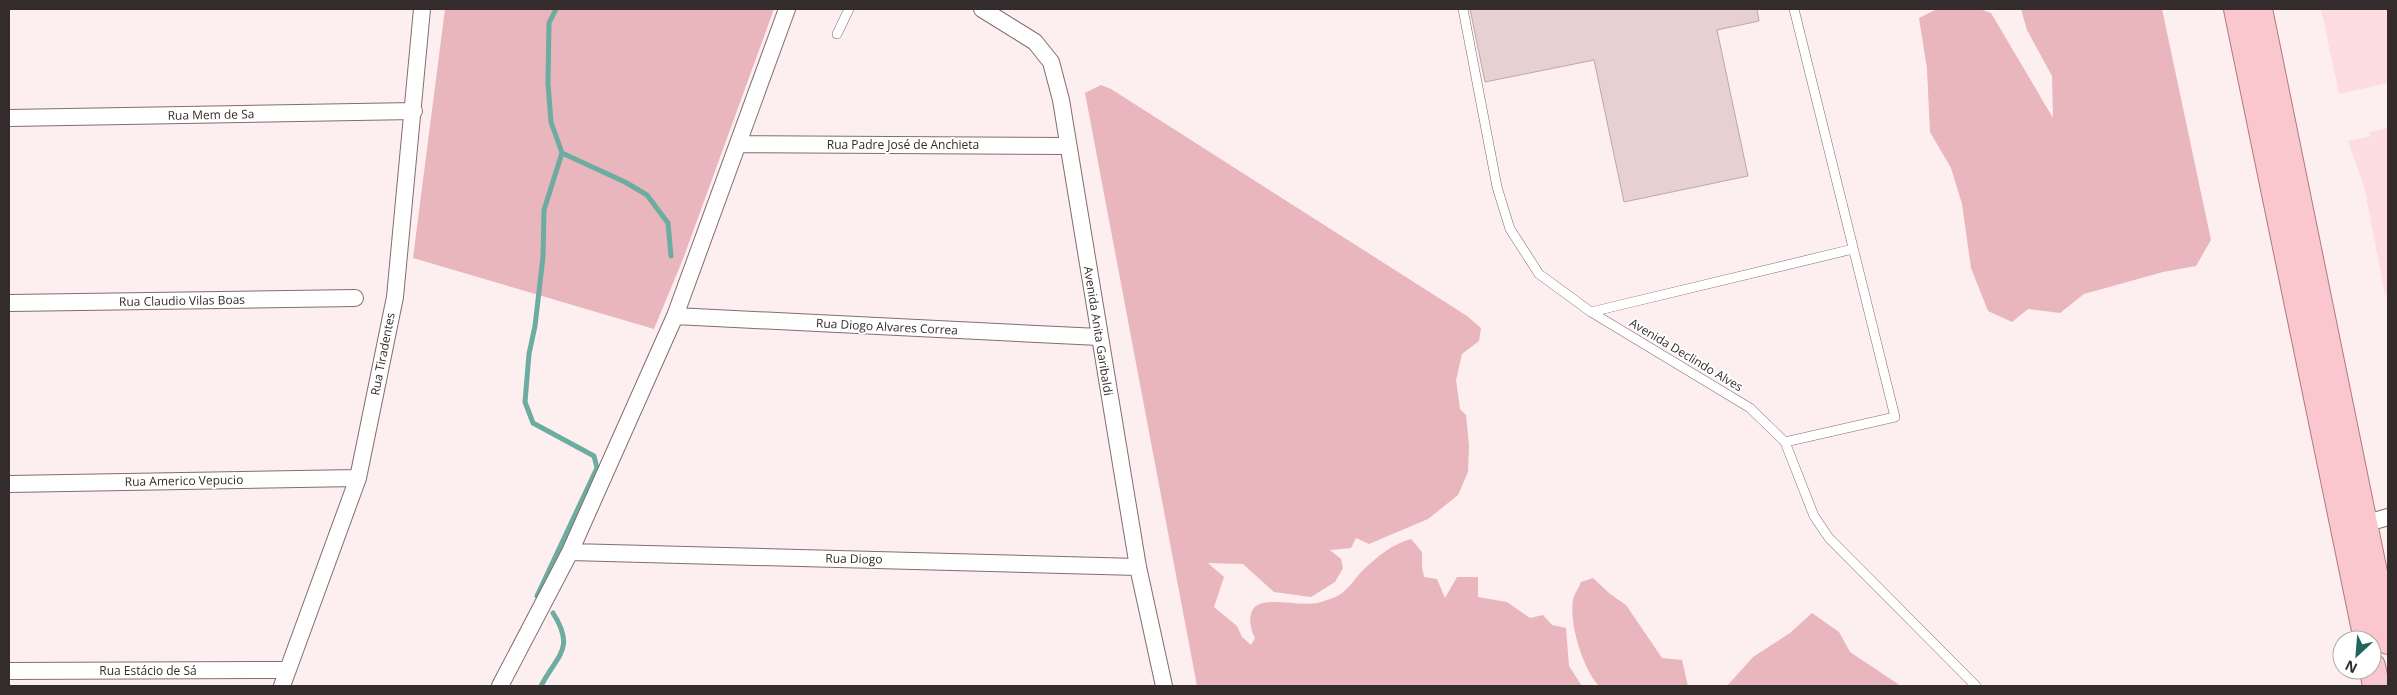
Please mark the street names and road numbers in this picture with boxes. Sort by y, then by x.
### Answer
street label: Rua Mem de Sa [167,105,255,124]
street label: Rua Padre José de Anchieta [827,136,979,153]
street label: Avenida Anita Garibaldi [1080,265,1117,397]
street label: Rua Claudio Vilas Boas [119,291,245,310]
street label: Rua Tiradentes [366,311,399,397]
street label: Rua Diogo Alvares Correa [816,314,958,339]
street label: Avenida Declindo Alves [1627,314,1746,395]
street label: Rua Americo Vepucio [125,471,243,490]
street label: Rua Diogo [825,550,883,567]
street label: Rua Estácio de Sá [99,662,197,679]

